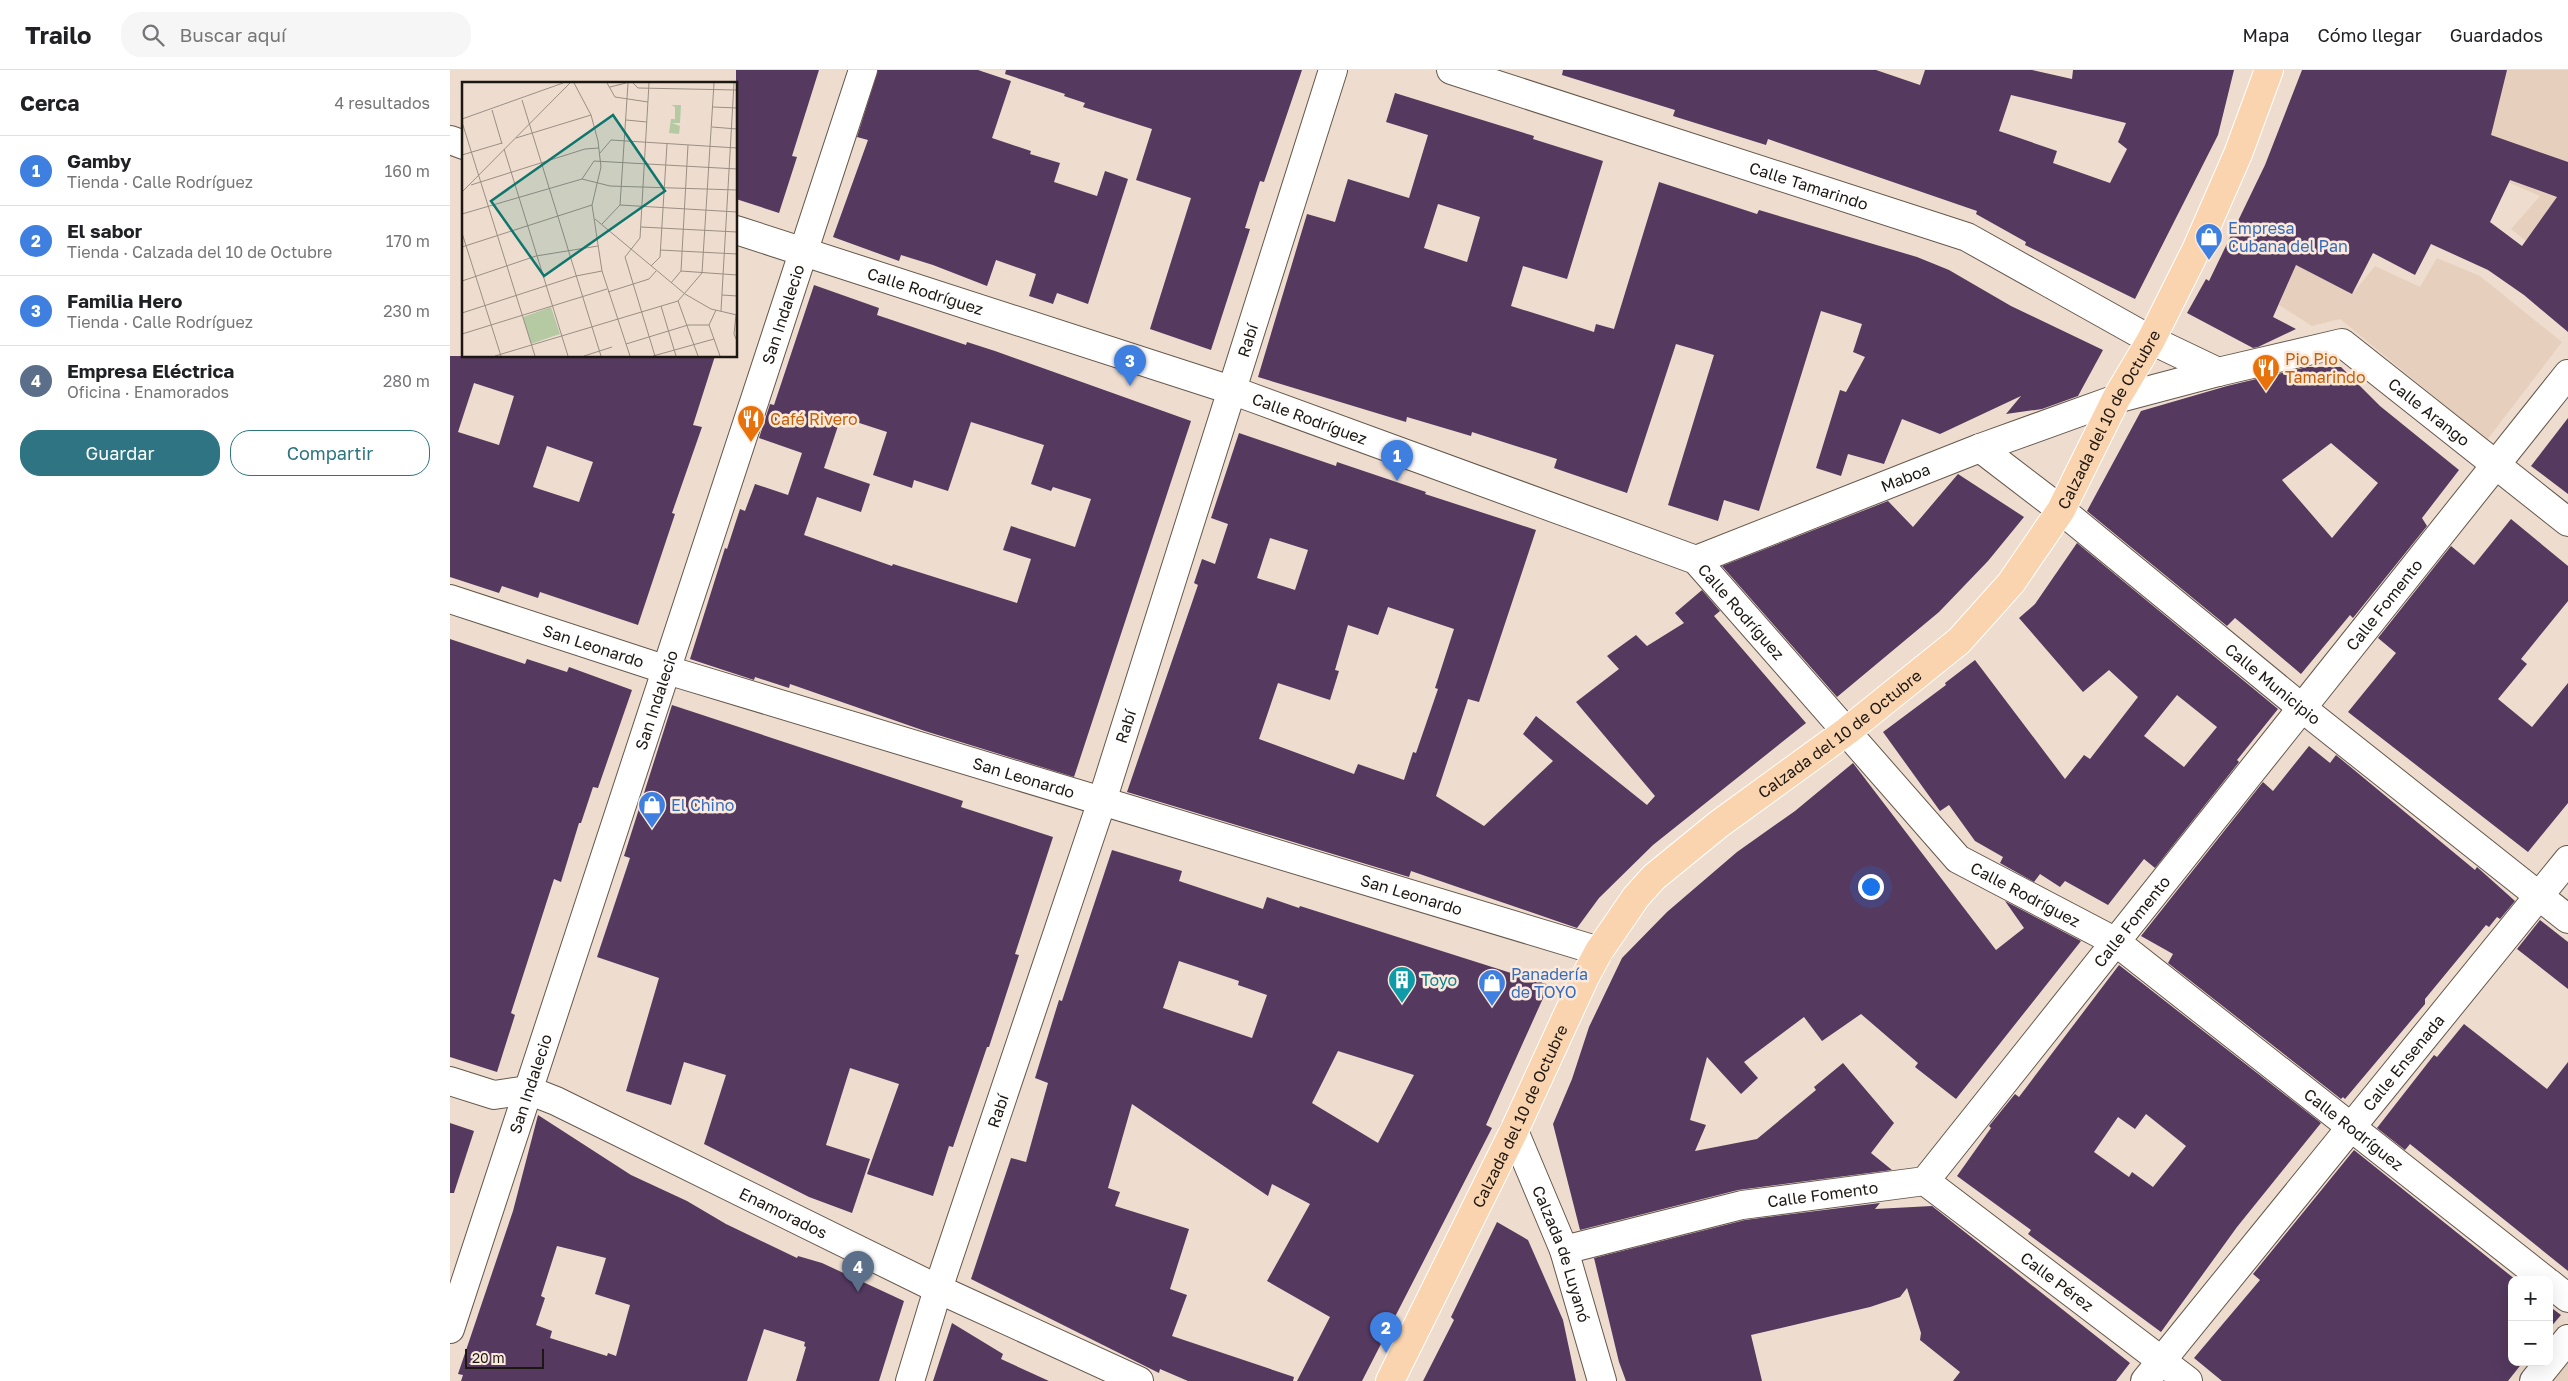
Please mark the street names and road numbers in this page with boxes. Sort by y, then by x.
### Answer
street label: Calle Tamarindo [1747,157,1871,214]
street label: San Indalecio [757,262,809,367]
street label: Calle Rodríguez [865,263,986,319]
street label: Rabí [1233,320,1263,360]
street label: Calzada del 10 de Octubre [2053,327,2164,513]
street label: Calle Arango [2384,374,2474,450]
street label: Calle Rodríguez [1249,389,1370,449]
street label: Maboa [1878,459,1933,496]
street label: Calle Fomento [2342,555,2427,655]
street label: Calle Rodríguez [1694,560,1789,664]
street label: San Leonardo [540,620,647,672]
street label: Calle Municipio [2221,639,2325,729]
street label: San Indalecio [631,648,682,752]
street label: Calzada del 10 de Octubre [1754,665,1925,802]
street label: Rabí [1111,706,1141,746]
street label: San Leonardo [970,753,1077,802]
street label: Calle Rodríguez [1967,857,2084,931]
street label: San Leonardo [1358,870,1465,919]
street label: Calle Fomento [2089,872,2174,971]
street label: Calle Ensenada [2358,1010,2449,1115]
street label: Calzada del 10 de Octubre [1468,1021,1572,1211]
street label: San Indalecio [505,1031,556,1136]
street label: Calle Rodríguez [2300,1084,2407,1175]
street label: Rabí [983,1090,1013,1130]
street label: Calle Fomento [1766,1177,1879,1212]
street label: Calzada de Luyanó [1528,1182,1594,1325]
street label: Enamorados [736,1183,831,1243]
street label: Calle Pérez [2017,1247,2098,1316]

